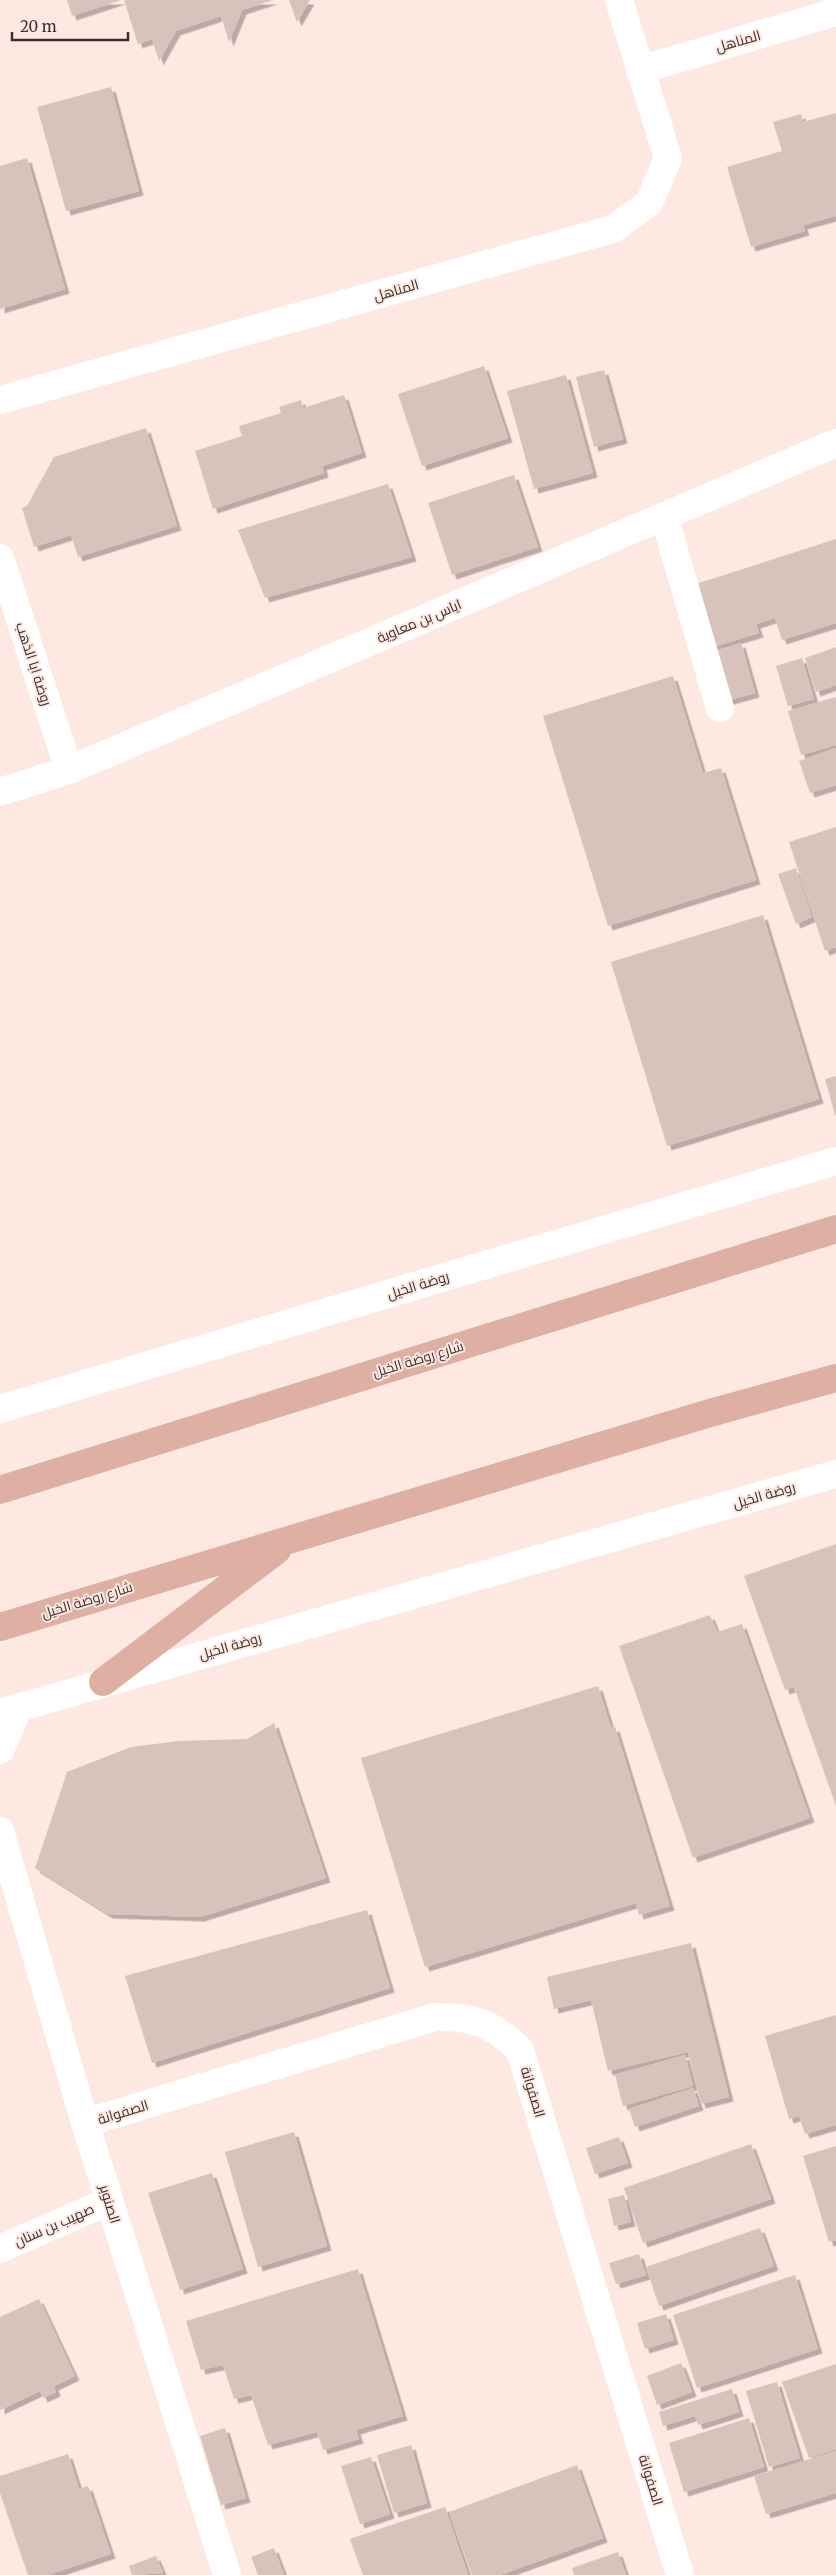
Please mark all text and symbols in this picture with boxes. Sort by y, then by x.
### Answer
scale bar [12,10,129,42]
text: 20 m [20,17,57,36]
street label: المناهل [713,26,763,56]
street label: المناهل [371,275,421,305]
street label: اياس بن معاوية [374,595,464,647]
street label: روضة ابا الذهب [12,620,56,708]
street label: روضة الخيل [385,1267,451,1303]
street label: شارع روضة الخيل [370,1337,466,1381]
street label: روضة الخيل [731,1478,797,1512]
street label: شارع روضة الخيل [39,1578,135,1622]
street label: روضة الخيل [197,1629,263,1663]
street label: الصفوانة [517,2064,549,2120]
street label: الصفوانة [95,2096,151,2128]
street label: الصنوبر [95,2181,124,2226]
street label: صهيب بن سنان [11,2199,97,2251]
street label: الصفوانة [635,2452,667,2508]

